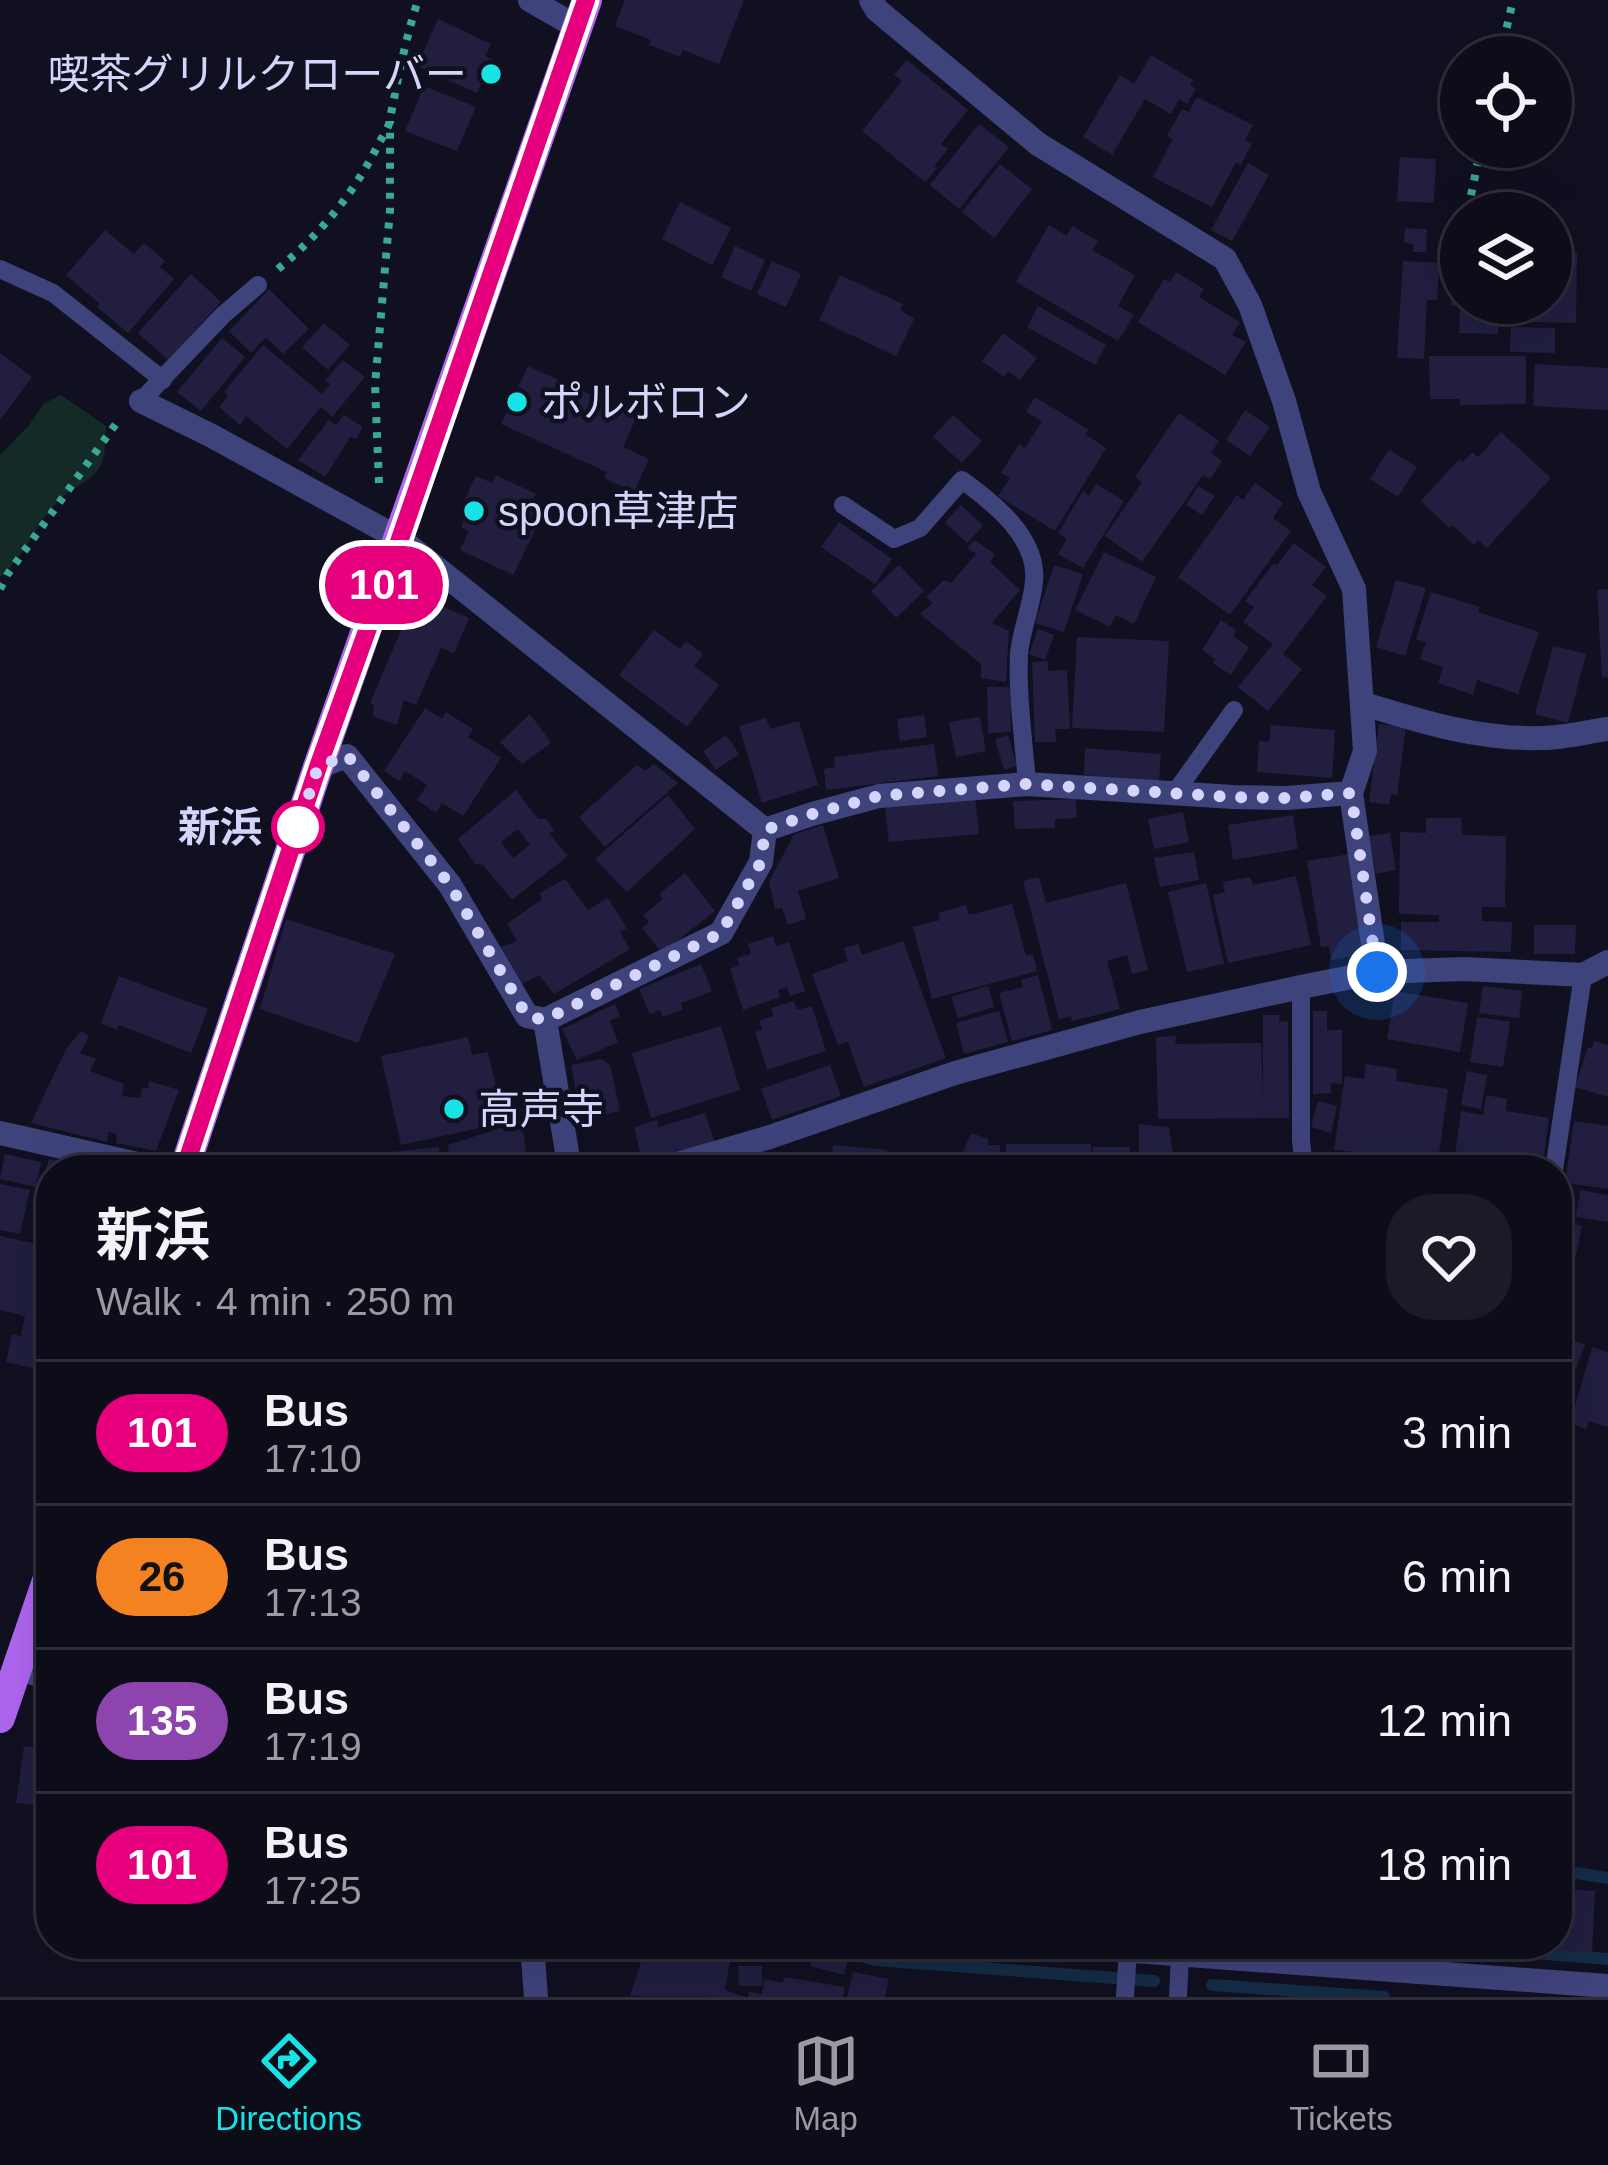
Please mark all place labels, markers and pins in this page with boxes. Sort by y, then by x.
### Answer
place label: 喫茶グリルクローバー [47,51,467,98]
marker: 喫茶グリルクローバー [478,61,504,87]
place label: ポルボロン [541,379,751,426]
marker: ポルボロン [504,389,530,415]
place label: spoon草津店 [498,488,738,535]
marker: spoon草津店 [461,498,487,524]
marker: 新浜 [273,802,323,852]
place label: 新浜 [178,804,262,851]
place label: 高声寺 [478,1086,604,1133]
marker: 高声寺 [441,1096,467,1122]

